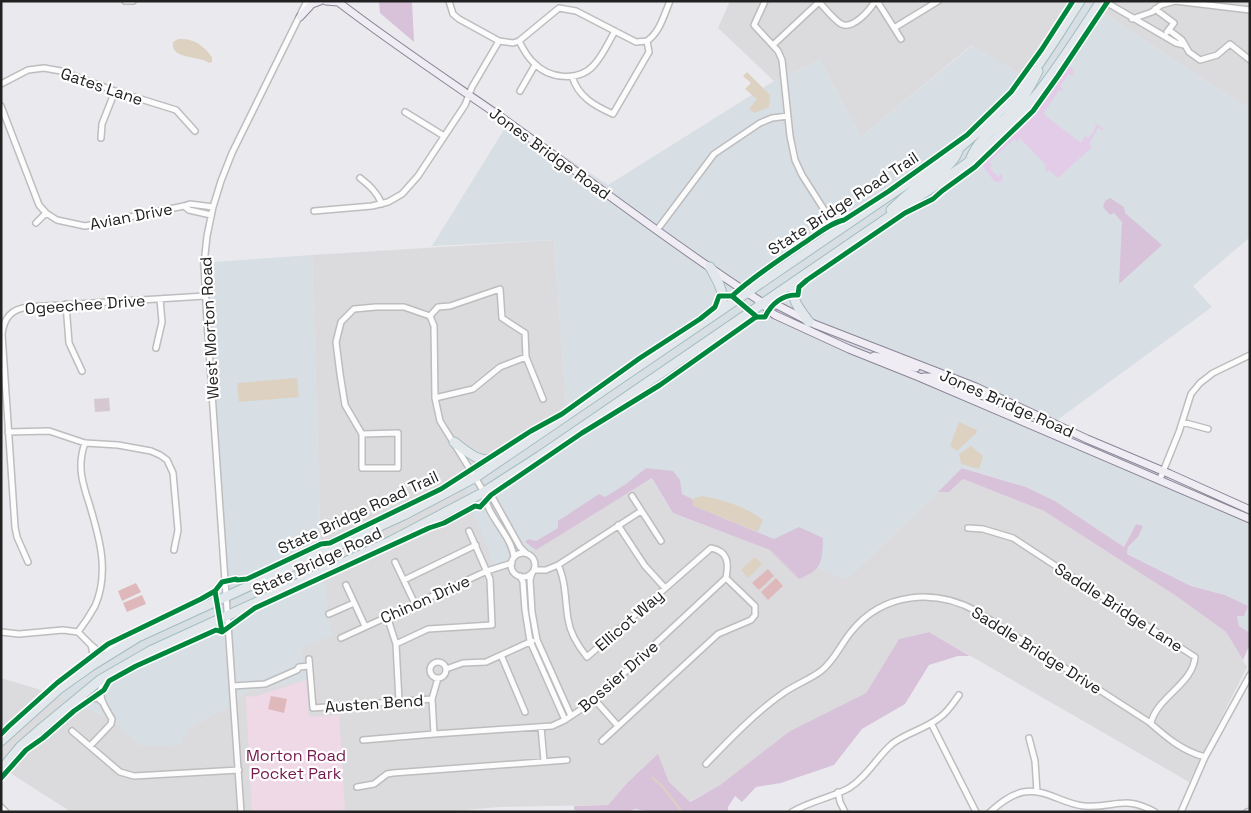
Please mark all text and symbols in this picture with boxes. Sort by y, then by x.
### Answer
street label: Gates Lane [58,63,146,110]
street label: Jones Bridge Road [485,102,614,204]
street label: State Bridge Road Trail [764,147,922,260]
street label: Avian Drive [88,198,174,235]
street label: West Morton Road [195,256,224,400]
street label: Ogeechee Drive [24,290,146,319]
street label: Jones Bridge Road [936,364,1077,442]
street label: State Bridge Road Trail [274,466,442,559]
street label: State Bridge Road [249,522,385,601]
street label: Saddle Bridge Lane [1051,558,1187,657]
street label: Chinon Drive [377,570,473,629]
street label: Ellicot Way [591,585,668,656]
street label: Saddle Bridge Drive [968,602,1106,699]
street label: Bossier Drive [574,636,663,717]
street label: Austen Bend [324,690,424,717]
park label: Morton Road Pocket Park [246,745,346,784]

